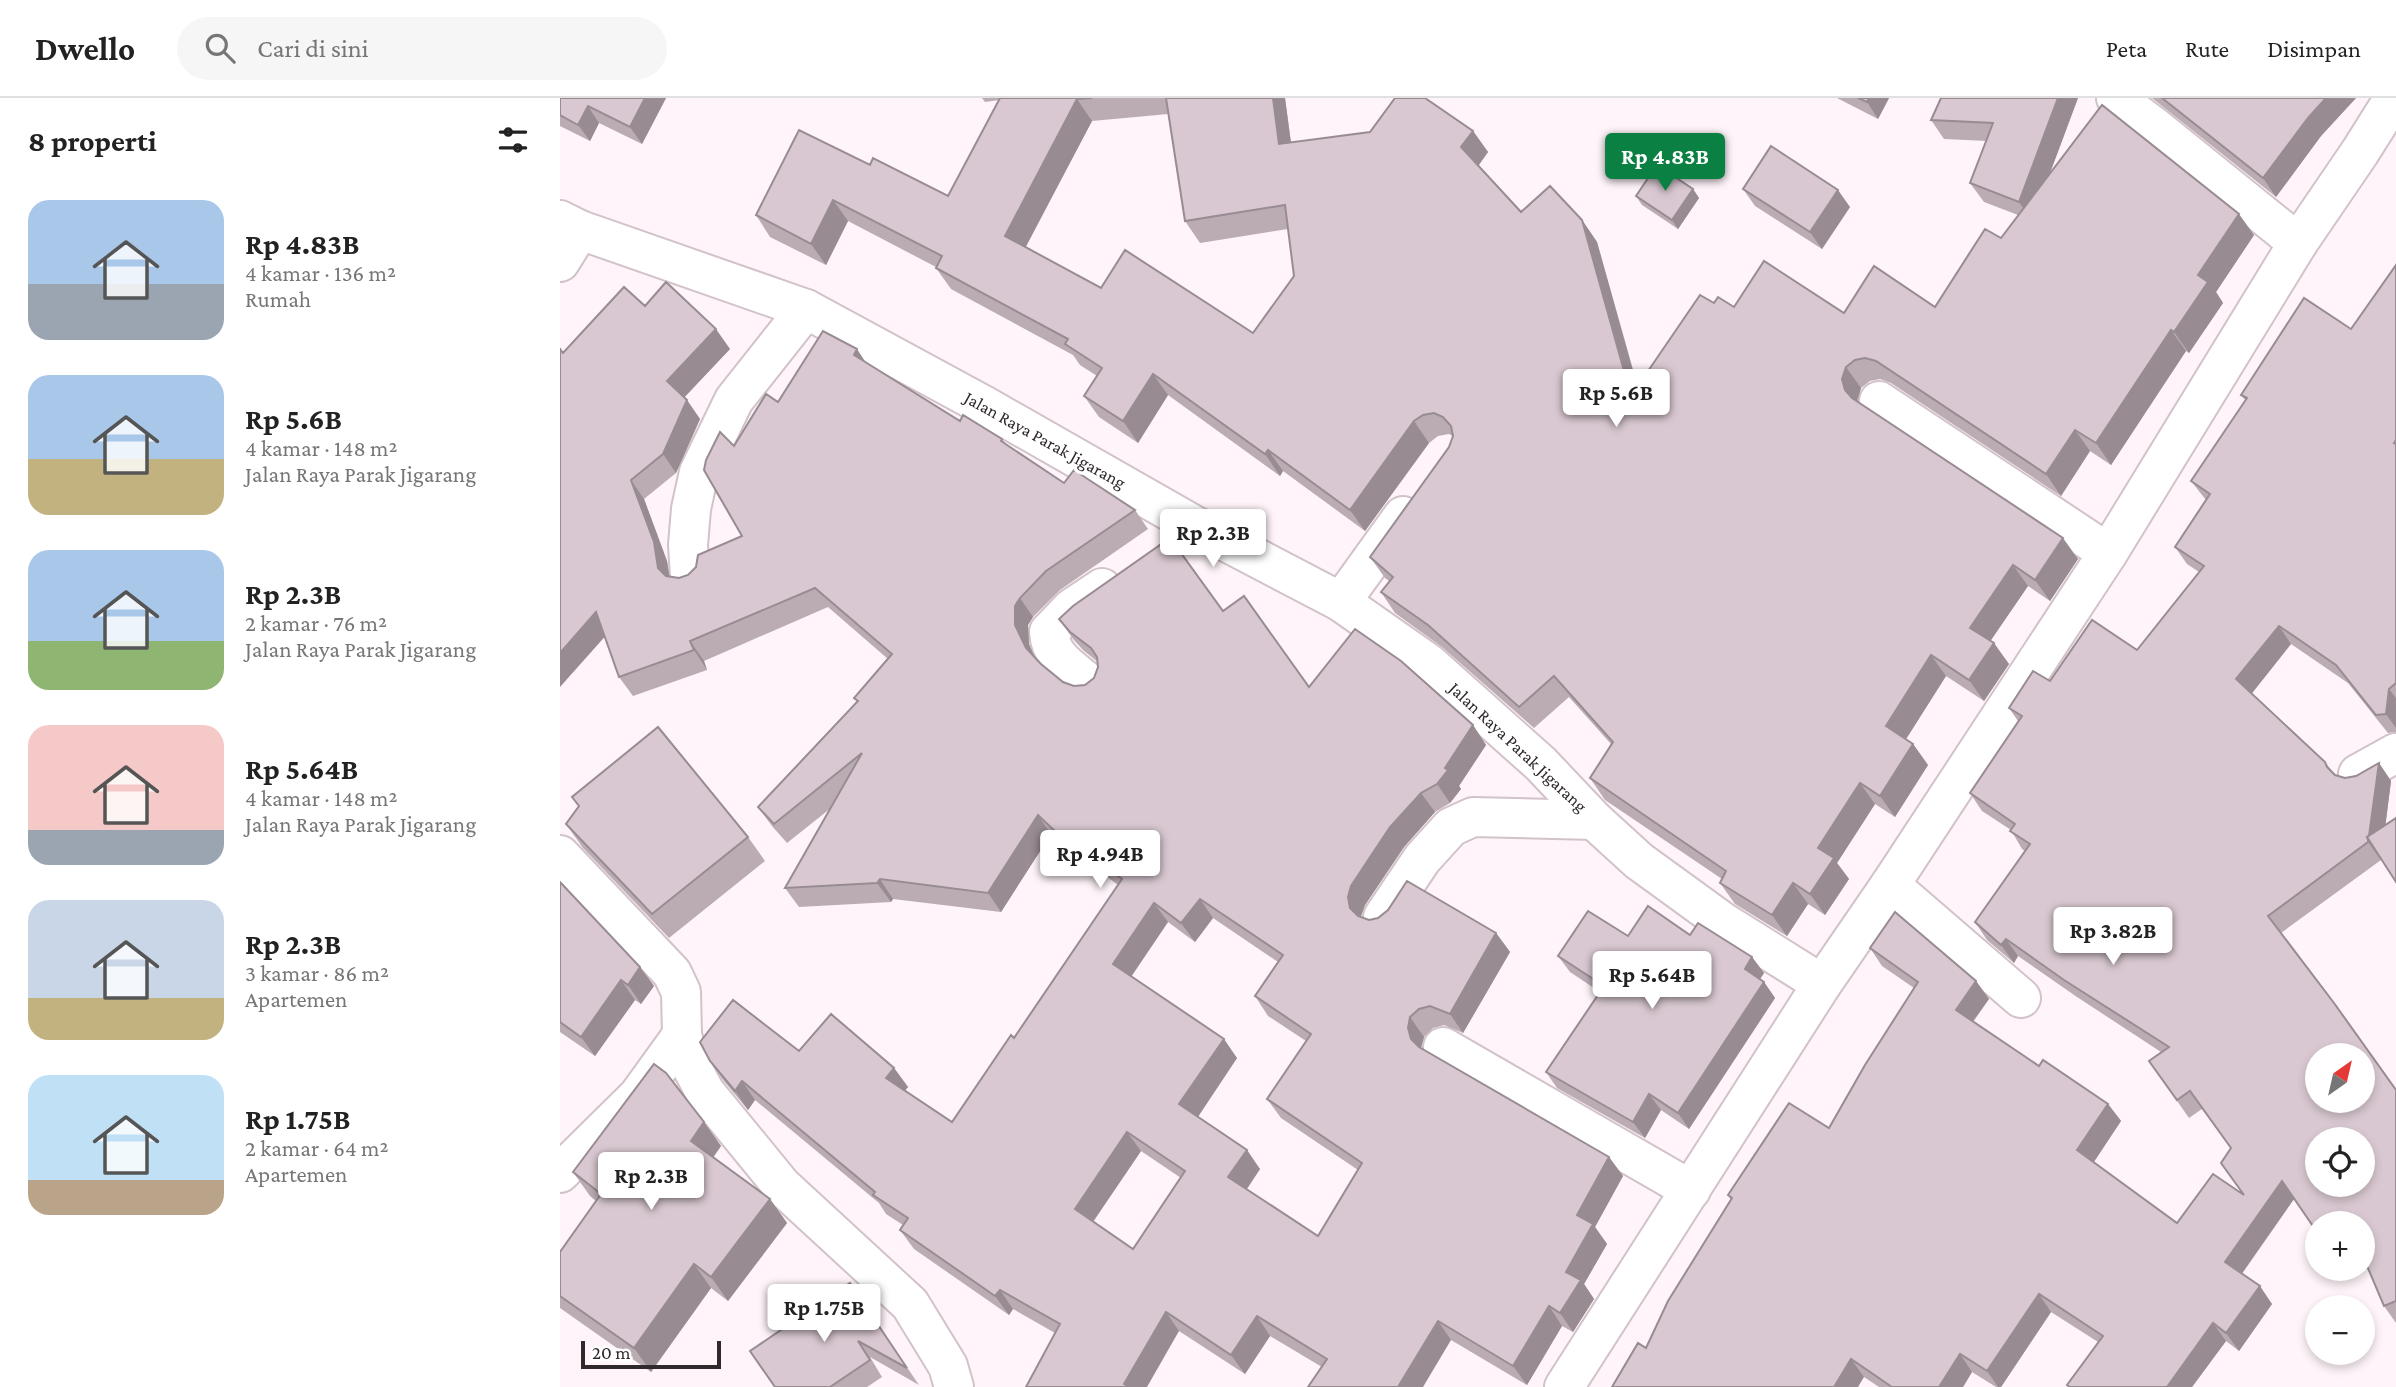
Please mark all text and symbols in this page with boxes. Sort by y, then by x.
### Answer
search box [177,17,667,80]
icon: search [201,29,239,67]
text: Dwello [35,30,135,67]
text: Cari di sini [257,34,369,63]
text: Peta [2106,35,2147,62]
text: Rute [2185,35,2229,62]
text: Disimpan [2267,35,2361,62]
icon: filters [494,121,532,159]
text: 8 properti [28,124,157,157]
pin: Rp 4.83B [1593,134,1737,193]
text: Rp 4.83B [1621,143,1709,169]
text: Rp 4.83B [245,227,360,260]
icon: home [84,228,168,312]
text: 4 kamar · 136 m² [245,260,396,286]
text: Rumah [245,286,311,312]
pin: Rp 5.6B [1551,370,1681,429]
text: Rp 5.6B [1579,379,1653,405]
street label: Jalan Raya Parak Jigarang [959,386,1129,493]
text: Rp 5.6B [245,402,342,435]
icon: home [84,403,168,487]
text: 4 kamar · 148 m² [245,435,398,461]
text: Jalan Raya Parak Jigarang [245,461,476,487]
pin: Rp 2.3B [1148,510,1278,569]
text: Rp 2.3B [1176,519,1250,545]
text: Rp 2.3B [245,577,342,610]
icon: home [84,578,168,662]
text: 2 kamar · 76 m² [245,610,387,636]
text: Jalan Raya Parak Jigarang [245,636,476,662]
street label: Jalan Raya Parak Jigarang [1444,677,1591,816]
text: Rp 5.64B [245,752,358,785]
icon: home [84,753,168,837]
text: 4 kamar · 148 m² [245,785,398,811]
text: Jalan Raya Parak Jigarang [245,811,476,837]
pin: Rp 4.94B [1028,830,1172,890]
text: Rp 4.94B [1056,840,1144,866]
pin: Rp 3.82B [2041,908,2185,967]
text: Rp 3.82B [2069,917,2157,943]
text: Rp 2.3B [245,927,342,960]
icon: home [84,928,168,1012]
pin: Rp 5.64B [1580,951,1724,1011]
text: 3 kamar · 86 m² [245,960,389,986]
text: Rp 5.64B [1609,961,1695,987]
text: Apartemen [245,986,347,1012]
north arrow [2305,1043,2375,1113]
map controls [2305,1043,2375,1365]
text: Rp 1.75B [245,1102,351,1135]
icon: home [84,1103,168,1187]
button: locate [2305,1127,2375,1197]
text: 2 kamar · 64 m² [245,1135,388,1161]
pin: Rp 2.3B [586,1152,716,1212]
text: Apartemen [245,1161,347,1187]
text: Rp 2.3B [614,1162,688,1188]
button: + [2305,1211,2375,1281]
pin: Rp 1.75B [752,1284,896,1344]
text: Rp 1.75B [783,1294,865,1320]
button: − [2305,1295,2375,1365]
scale bar [581,1338,721,1370]
text: 20 m [592,1342,631,1363]

